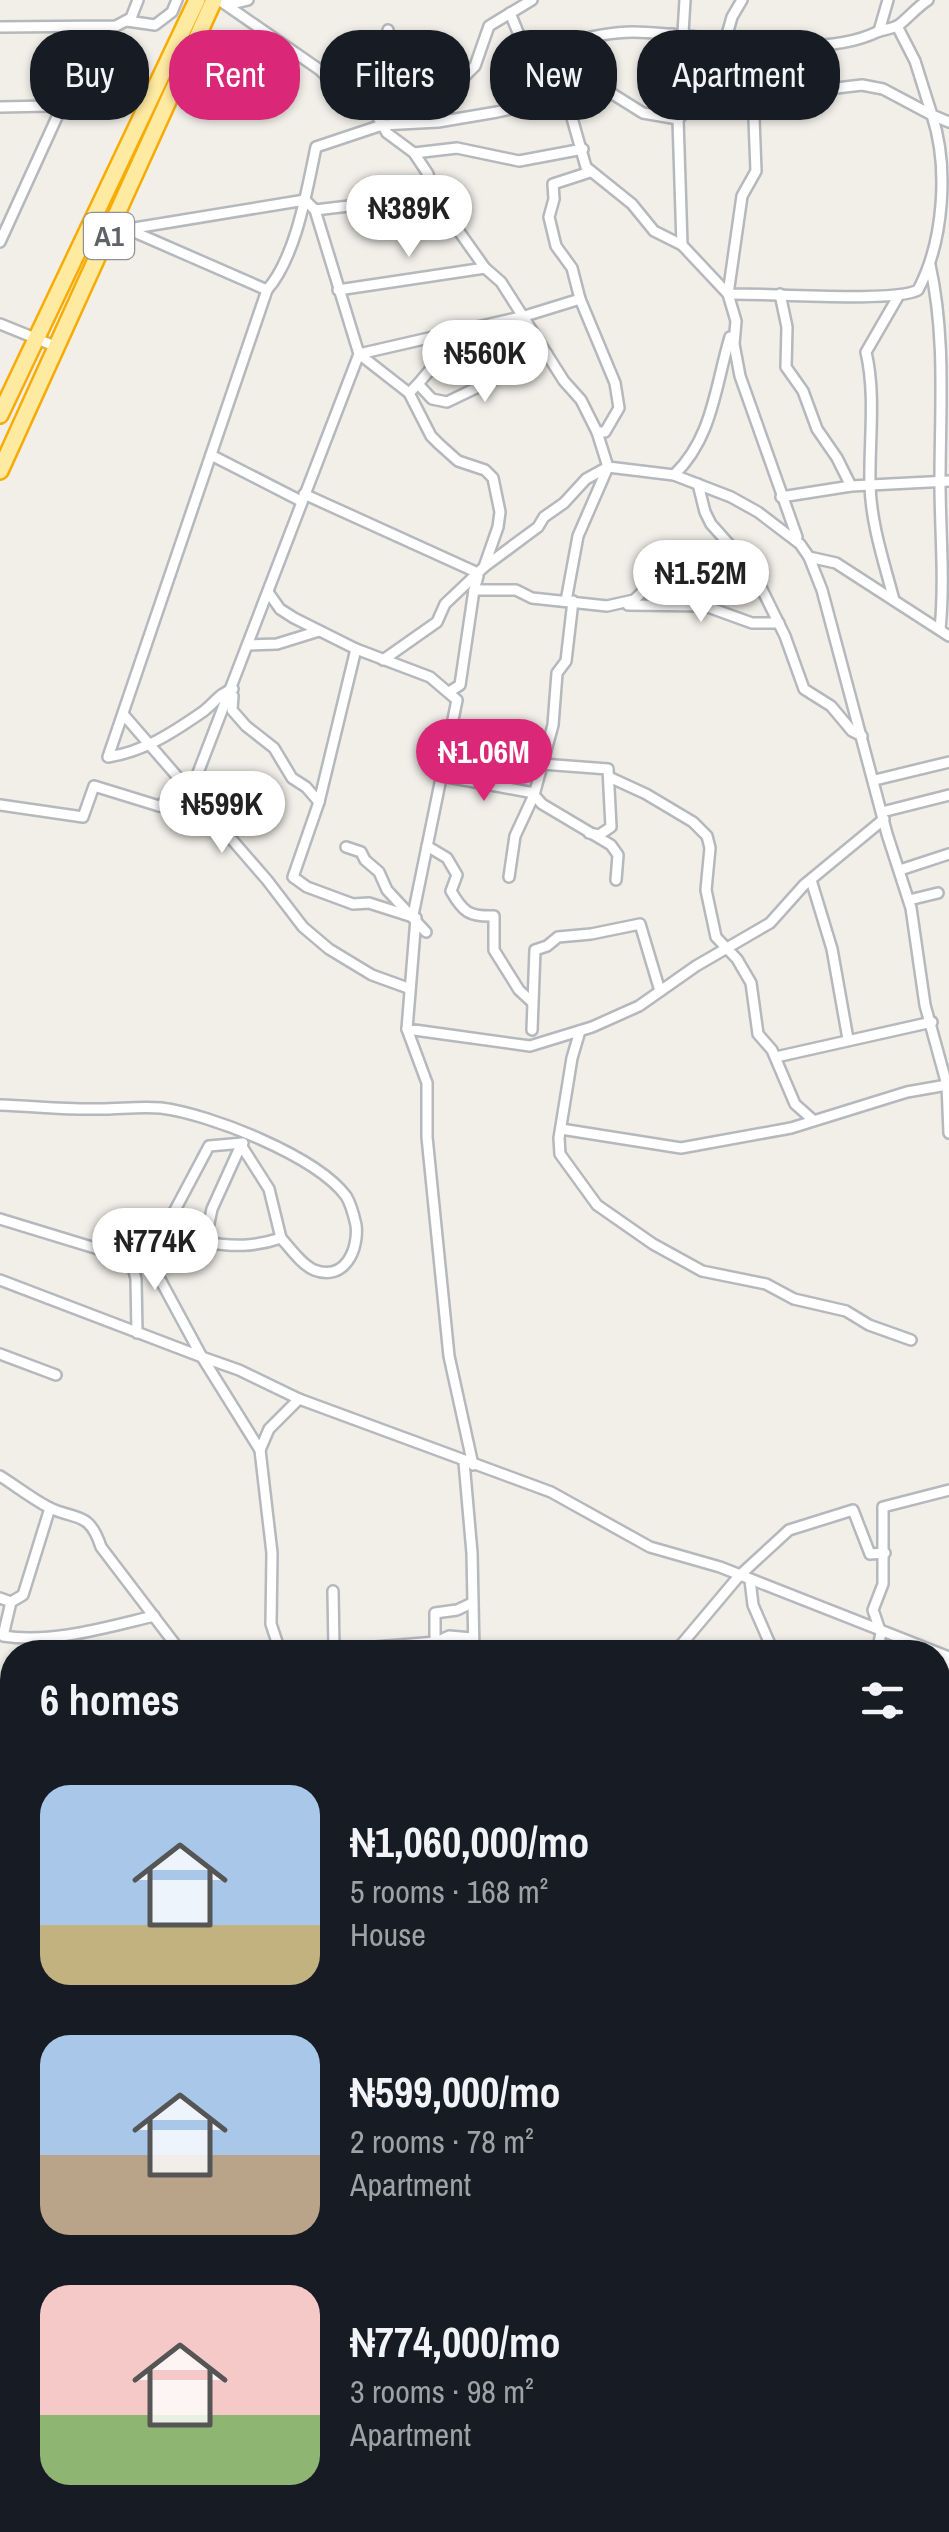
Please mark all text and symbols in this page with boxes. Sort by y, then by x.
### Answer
chip: Buy [30,30,149,120]
chip: Rent [169,30,300,120]
chip: Filters [320,30,470,120]
chip: New [490,30,617,120]
chip: Apartment [637,30,840,120]
pin: ₦389K [339,175,479,260]
text: ₦389K [368,186,450,229]
road number: A1 [84,213,134,259]
pin: ₦560K [415,320,555,405]
text: ₦560K [444,331,526,374]
pin: ₦1.52M [620,540,782,625]
text: ₦1.52M [655,551,747,594]
pin: ₦1.06M [403,719,565,804]
text: ₦1.06M [438,730,530,773]
pin: ₦599K [152,771,292,856]
text: ₦599K [181,782,263,825]
pin: ₦774K [85,1208,225,1293]
text: ₦774K [114,1219,196,1262]
text: 6 homes [40,1672,180,1728]
icon: filters [855,1673,910,1728]
text: ₦1,060,000/mo [350,1814,589,1870]
icon: home [120,1825,240,1945]
text: 5 rooms · 168 m² [350,1870,548,1913]
text: House [350,1913,426,1956]
text: ₦599,000/mo [350,2064,561,2120]
icon: home [120,2075,240,2195]
text: 2 rooms · 78 m² [350,2120,534,2163]
text: Apartment [350,2163,471,2206]
text: ₦774,000/mo [350,2314,561,2370]
icon: home [120,2325,240,2445]
text: 3 rooms · 98 m² [350,2370,534,2413]
text: Apartment [350,2413,471,2456]

